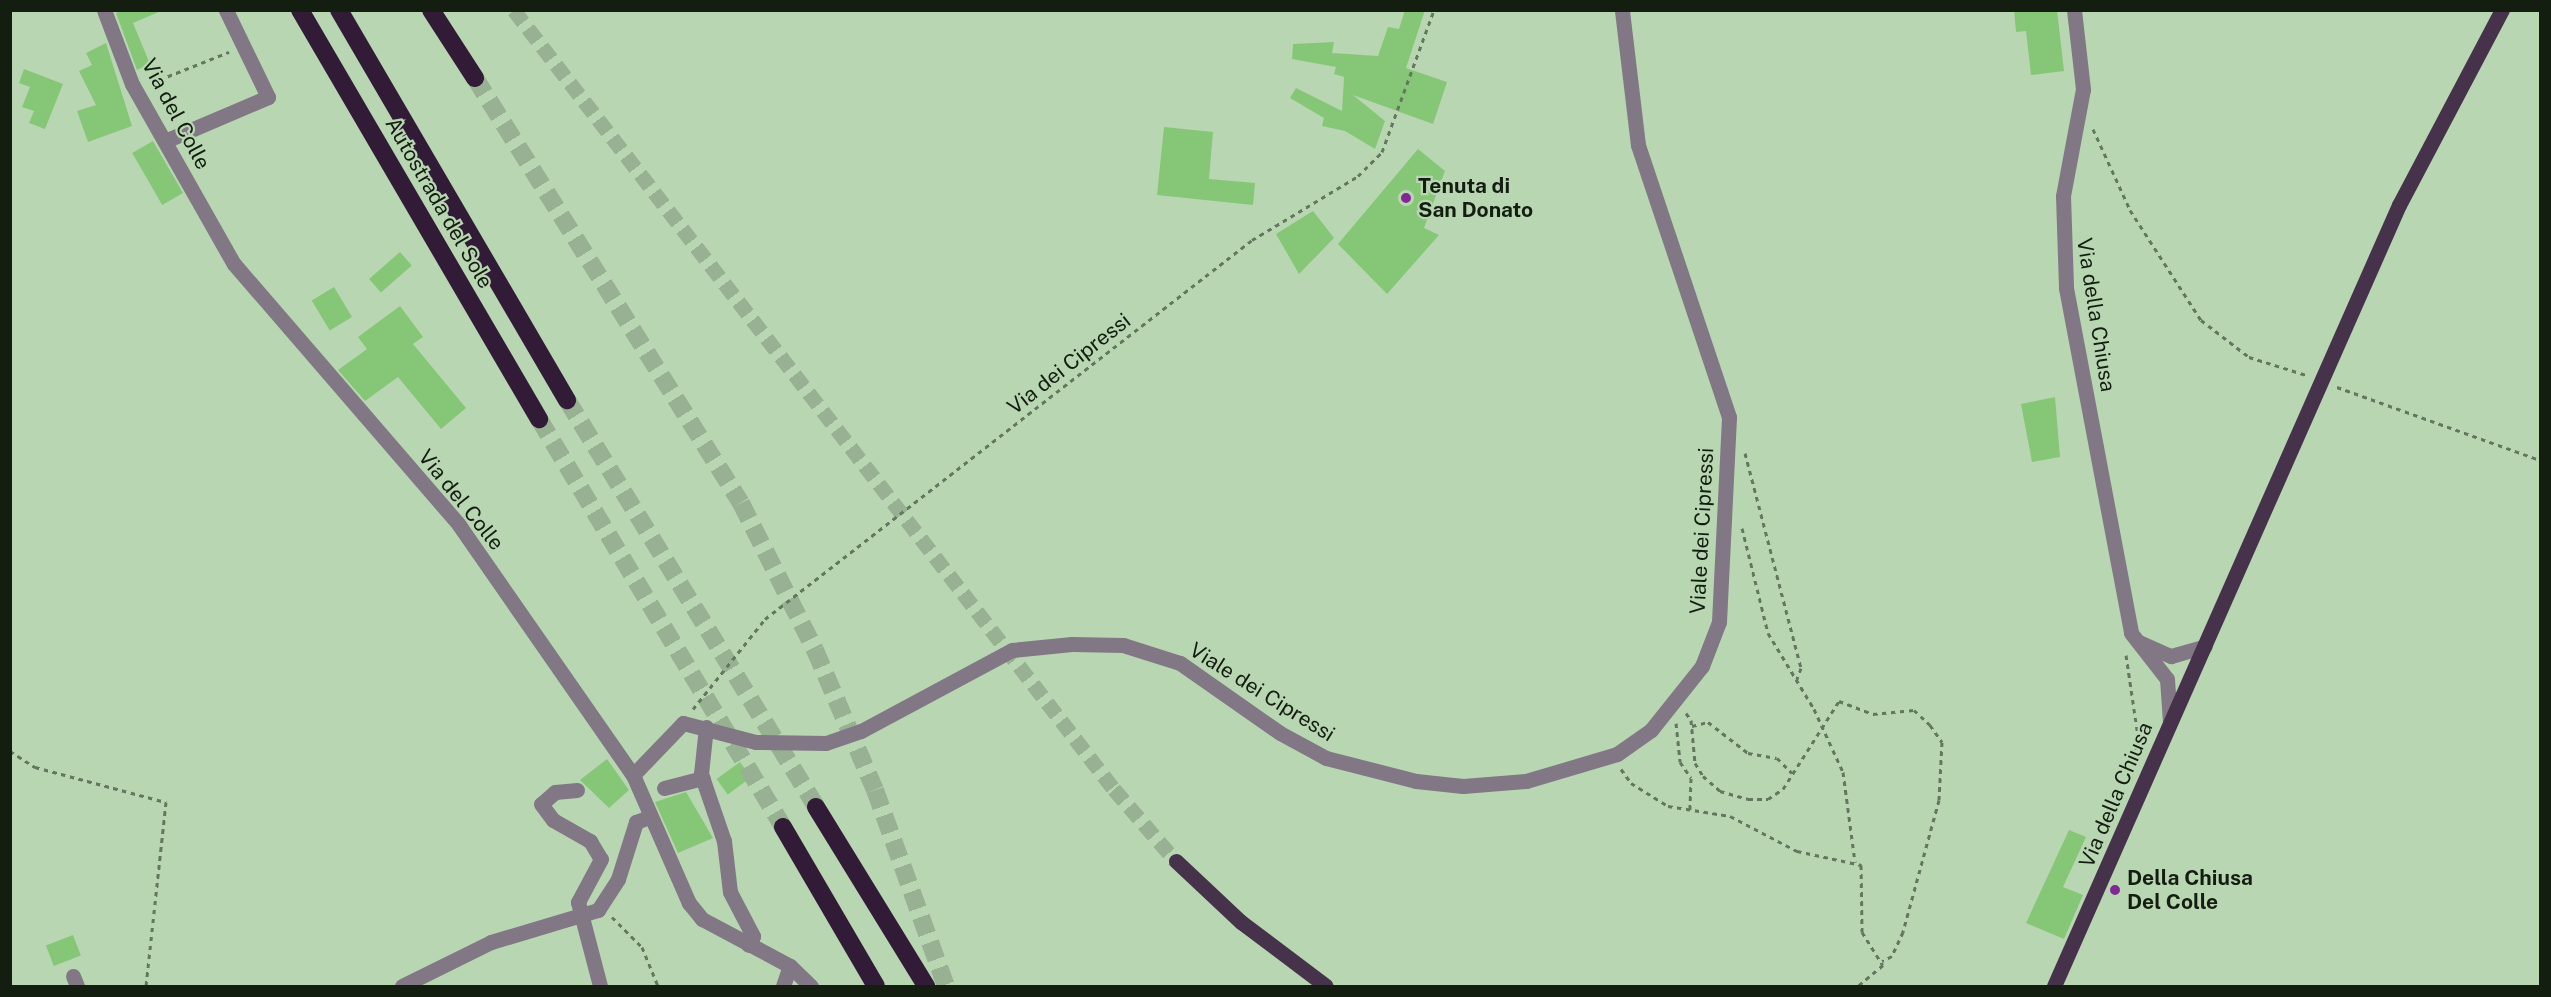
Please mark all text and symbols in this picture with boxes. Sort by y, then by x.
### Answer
street label: Via del Colle [136,54,216,174]
street label: Autostrada del Sole [380,113,498,293]
place label: Tenuta di San Donato [1418,173,1533,223]
marker: Tenuta di San Donato [1399,191,1413,205]
street label: Via della Chiusa [2071,236,2121,394]
street label: Via dei Cipressi [1002,308,1136,420]
street label: Via del Colle [413,445,509,555]
street label: Viale dei Cipressi [1685,447,1719,615]
street label: Viale dei Cipressi [1184,637,1340,747]
street label: Via della Chiusa [2074,718,2158,872]
place label: Della Chiusa Del Colle [2127,865,2253,915]
marker: Della Chiusa Del Colle [2108,883,2122,897]

